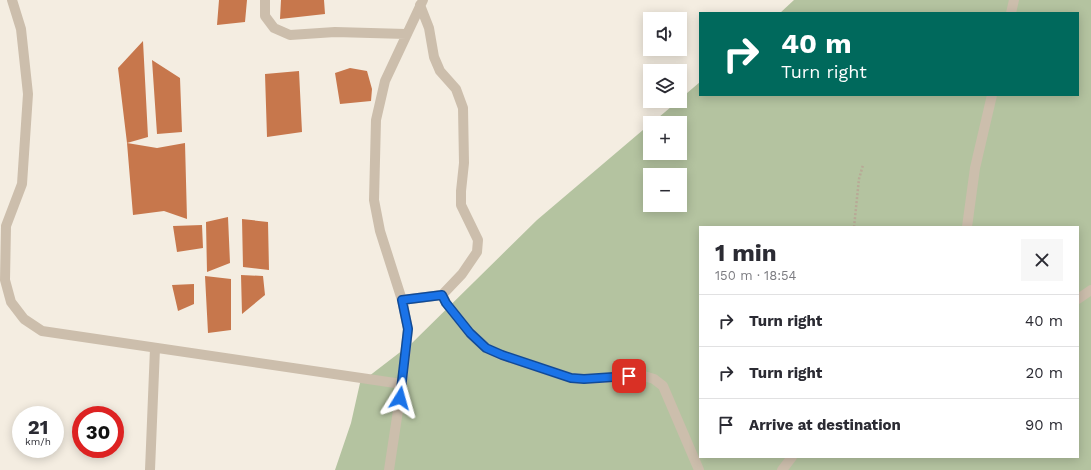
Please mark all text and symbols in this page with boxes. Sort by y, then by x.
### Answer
map controls [643,12,687,212]
button: sound [643,12,687,56]
text: 40 m [781,27,851,60]
icon: right [715,28,767,80]
text: Turn right [781,61,867,82]
button: layers [643,64,687,108]
button: + [643,116,687,160]
button: − [643,168,687,212]
text: 1 min [715,239,777,267]
button: close [1021,239,1063,281]
text: 150 m · 18:54 [715,268,797,283]
icon: right [715,310,737,332]
text: Turn right [749,312,822,330]
text: 40 m [1025,312,1063,330]
pin [612,359,646,393]
icon: right [715,362,737,384]
text: Turn right [749,364,822,382]
text: 20 m [1026,364,1063,382]
icon: arrive [618,365,640,387]
position arrow [379,377,421,419]
speed limit sign: 30 [72,406,124,458]
icon: arrive [715,414,737,436]
text: 21 [28,415,48,439]
text: Arrive at destination [749,416,901,434]
text: 90 m [1025,416,1063,434]
text: km/h [25,436,51,447]

